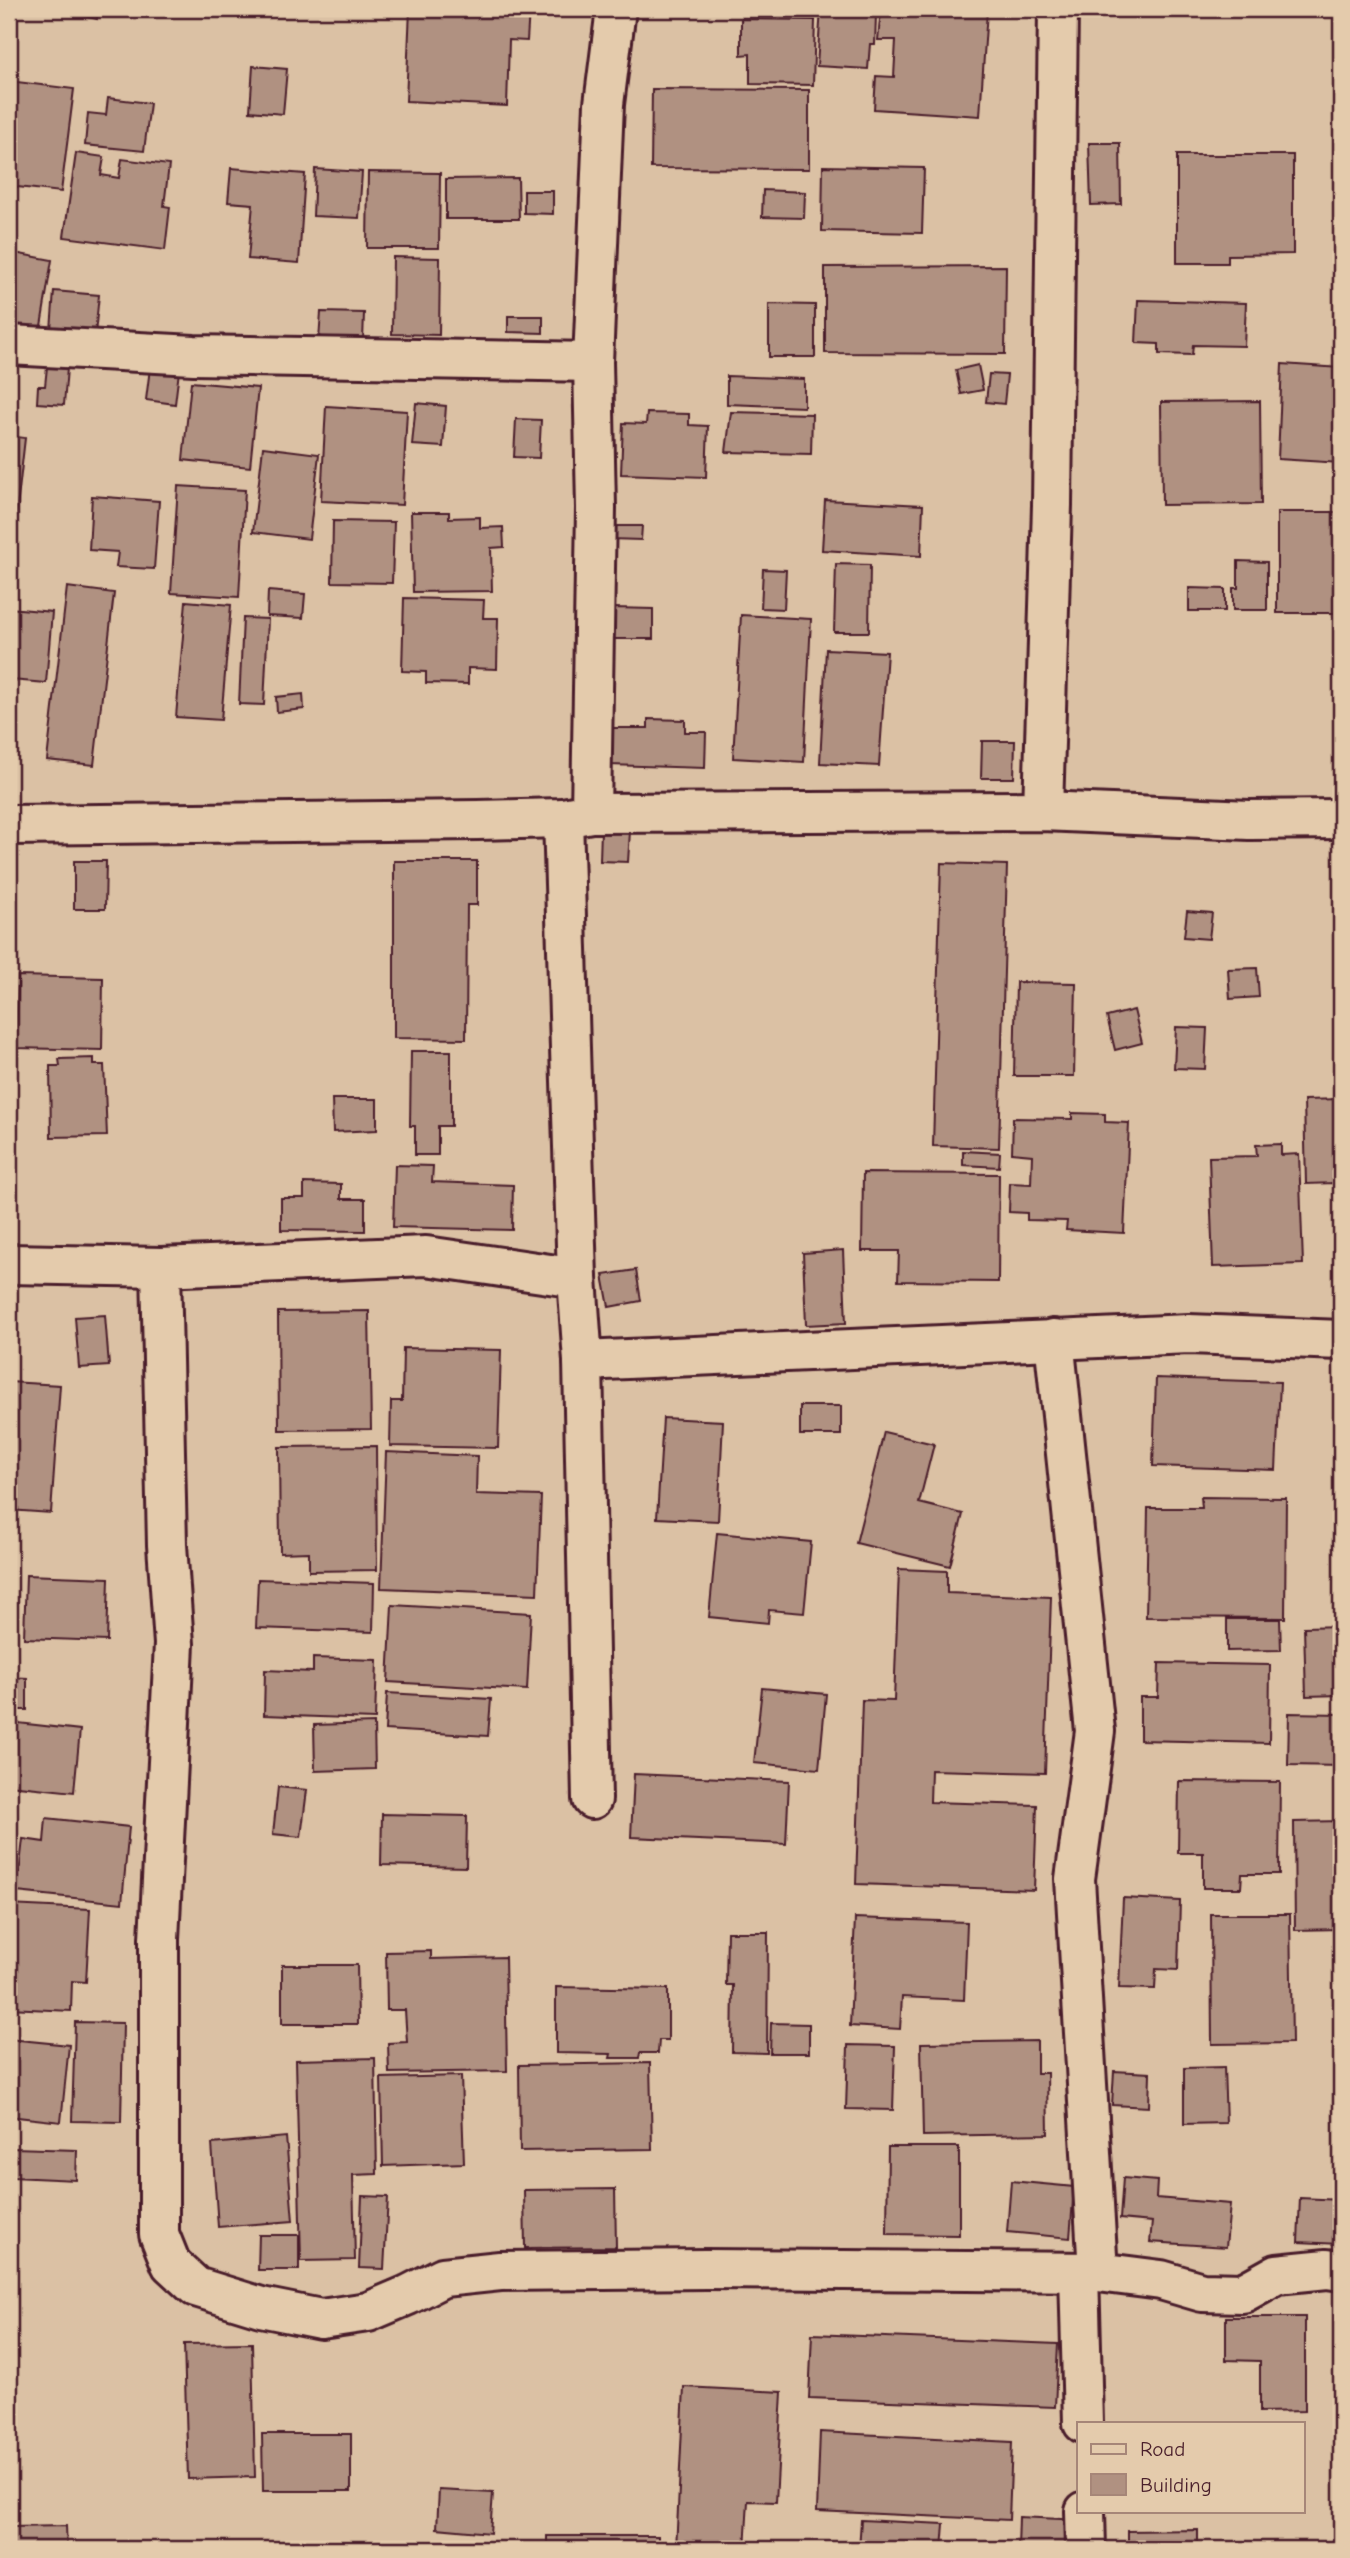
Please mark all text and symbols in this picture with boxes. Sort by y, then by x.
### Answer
legend [1077,2422,1304,2512]
text: Road [1140,2437,1185,2461]
text: Building [1140,2473,1212,2497]

